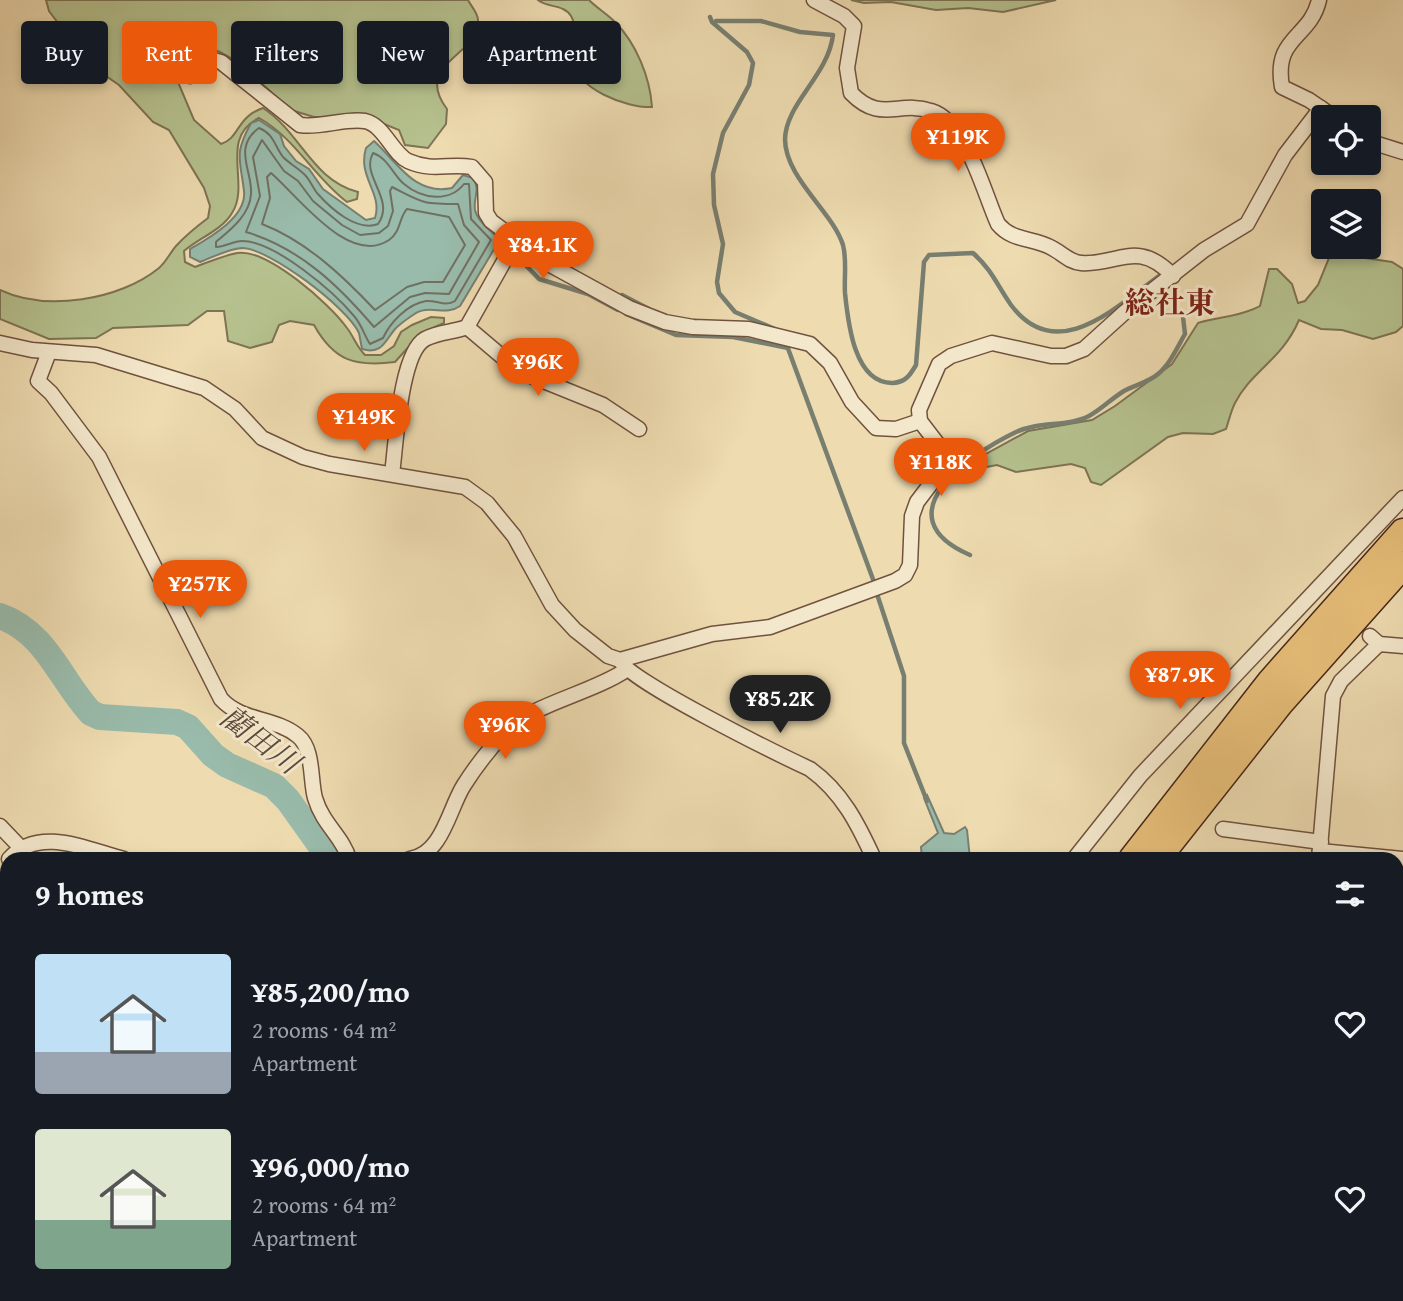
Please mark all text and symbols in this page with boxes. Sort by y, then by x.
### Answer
chip: Buy [21,21,108,84]
chip: Rent [122,21,217,84]
chip: Filters [231,21,343,84]
chip: New [357,21,449,84]
chip: Apartment [463,21,621,84]
map controls [1311,105,1381,259]
button: locate [1311,105,1381,175]
pin: ¥119K [909,114,1007,173]
text: ¥119K [927,119,989,152]
button: layers [1311,189,1381,259]
pin: ¥84.1K [486,222,600,281]
text: ¥84.1K [509,227,577,260]
district label: 総社東 [1125,280,1215,324]
pin: ¥96K [497,338,579,398]
text: ¥96K [513,344,563,377]
pin: ¥149K [315,393,413,453]
text: ¥149K [333,399,395,432]
pin: ¥118K [892,438,990,498]
text: ¥118K [910,444,972,477]
pin: ¥257K [151,560,249,620]
text: ¥257K [169,566,231,599]
pin: ¥87.9K [1123,652,1237,711]
text: ¥87.9K [1146,657,1214,690]
pin: ¥85.2K [723,676,837,735]
text: ¥85.2K [746,681,814,714]
water label: 藺田川 [211,695,312,786]
pin: ¥96K [464,702,546,761]
text: ¥96K [480,707,530,740]
text: 9 homes [35,872,144,916]
icon: filters [1331,875,1369,913]
text: ¥85,200/mo [252,969,410,1013]
icon: home [91,982,175,1066]
icon: heart [1331,1005,1369,1043]
text: 2 rooms · 64 m² [252,1013,396,1046]
text: Apartment [252,1046,357,1079]
text: ¥96,000/mo [252,1144,410,1188]
icon: home [91,1157,175,1241]
icon: heart [1331,1180,1369,1218]
text: 2 rooms · 64 m² [252,1188,396,1221]
text: Apartment [252,1221,357,1254]

